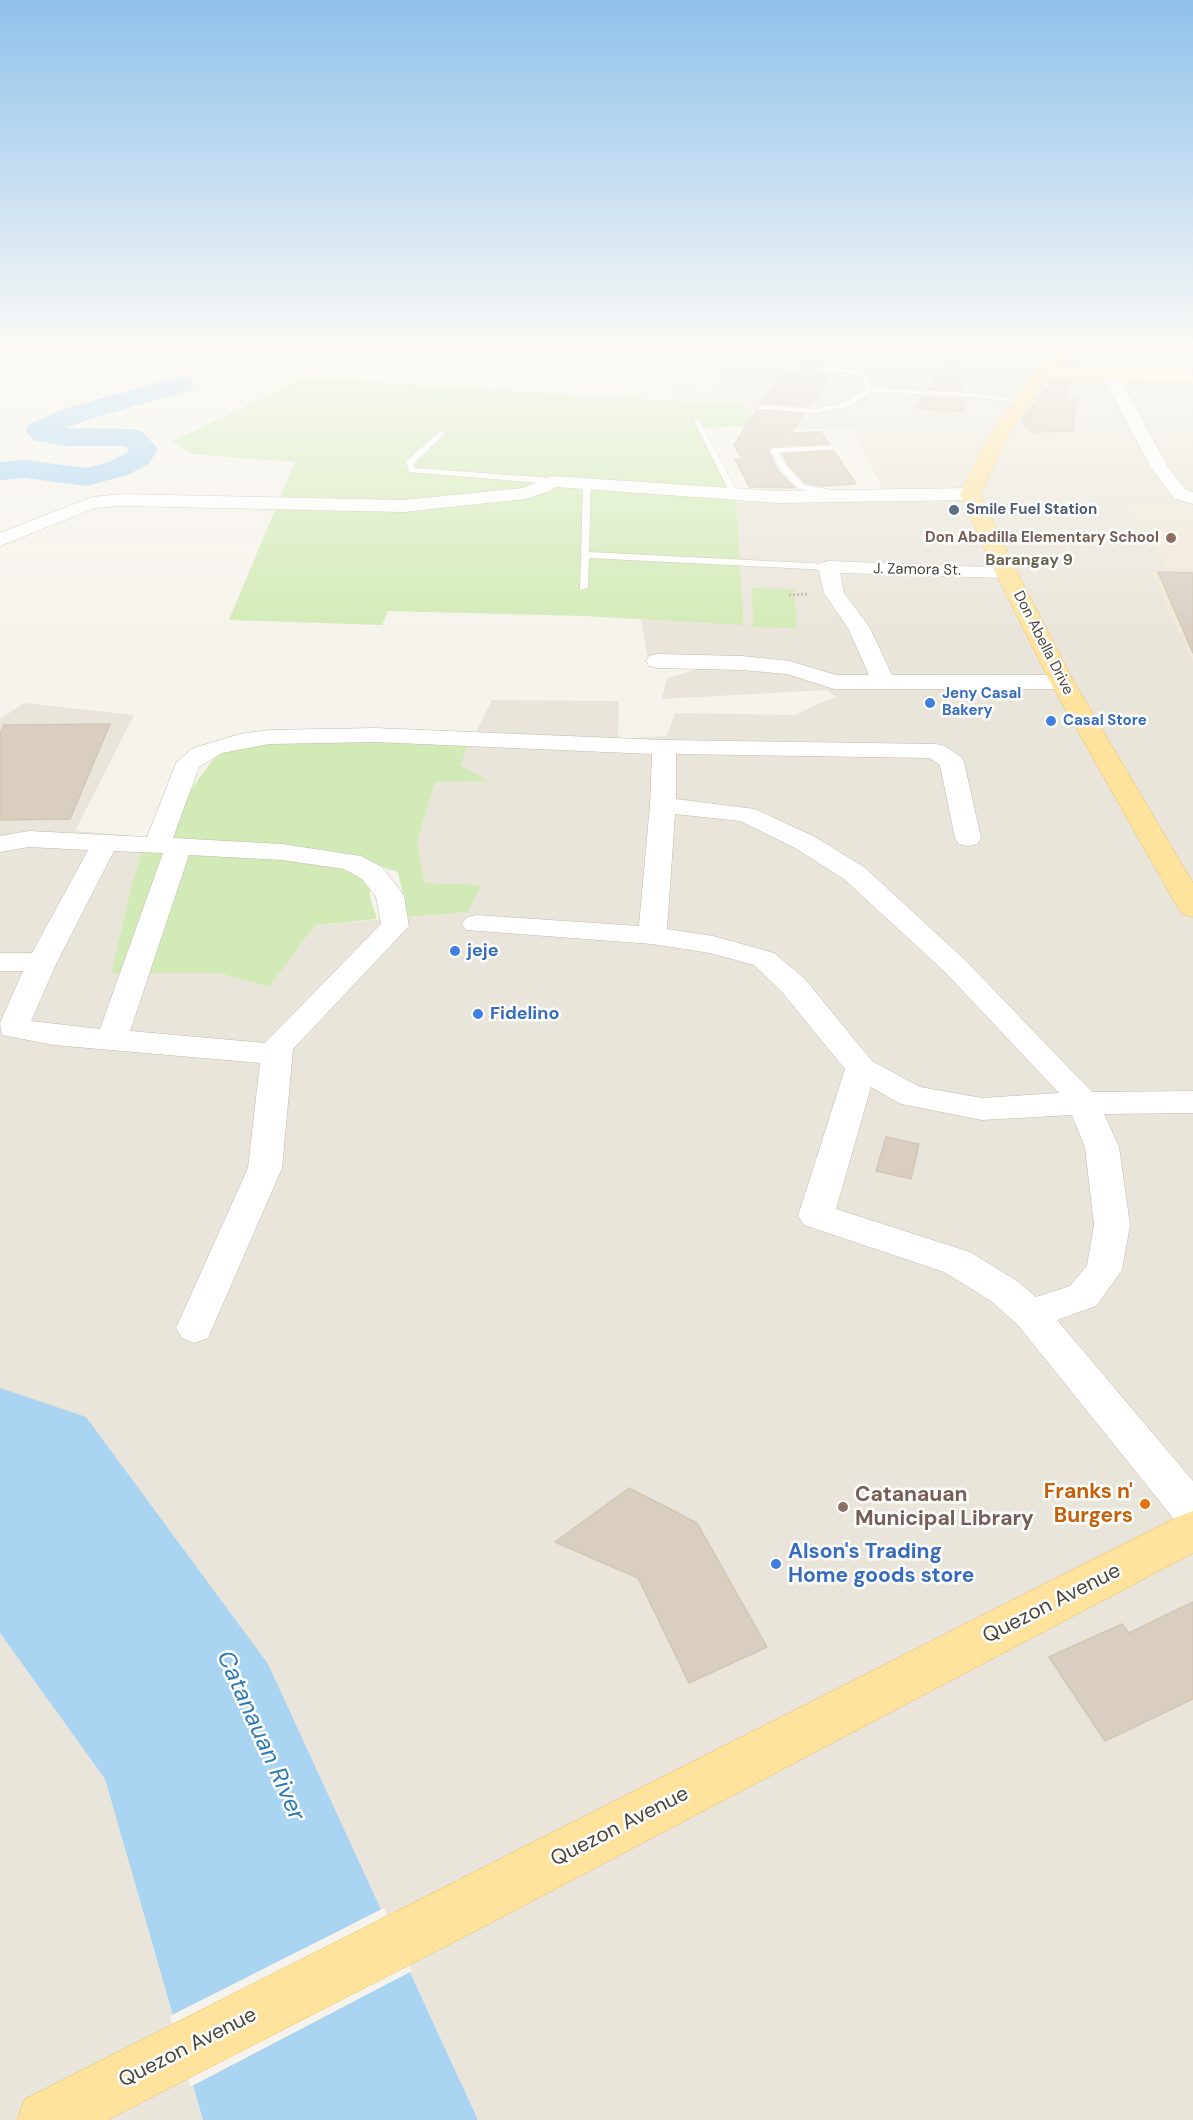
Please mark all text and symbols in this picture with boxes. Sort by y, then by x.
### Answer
place label: Smile Fuel Station [966,501,1097,519]
marker: Smile Fuel Station [947,503,961,517]
place label: Don Abadilla Elementary School [925,529,1159,547]
marker: Don Abadilla Elementary School [1164,531,1178,545]
district label: Barangay 9 [985,551,1073,571]
street label: J. Zamora St. [873,560,961,580]
street label: Don Abella Drive [1009,588,1077,698]
place label: Jeny Casal Bakery [942,685,1021,720]
marker: Jeny Casal Bakery [923,696,937,710]
place label: Casal Store [1063,712,1147,730]
marker: Casal Store [1044,714,1058,728]
place label: jeje [467,940,499,962]
marker: jeje [448,944,462,958]
place label: Fidelino [490,1003,559,1025]
marker: Fidelino [471,1007,485,1021]
place label: Franks n' Burgers [1044,1479,1133,1529]
place label: Catanauan Municipal Library [855,1482,1034,1532]
marker: Franks n' Burgers [1138,1497,1152,1511]
marker: Catanauan Municipal Library [836,1500,850,1514]
place label: Alson's Trading Home goods store [788,1539,974,1589]
marker: Alson's Trading Home goods store [769,1557,783,1571]
street label: Quezon Avenue [979,1558,1125,1650]
water label: Catanauan River [210,1647,310,1825]
street label: Quezon Avenue [547,1781,693,1873]
street label: Quezon Avenue [115,2002,261,2094]

